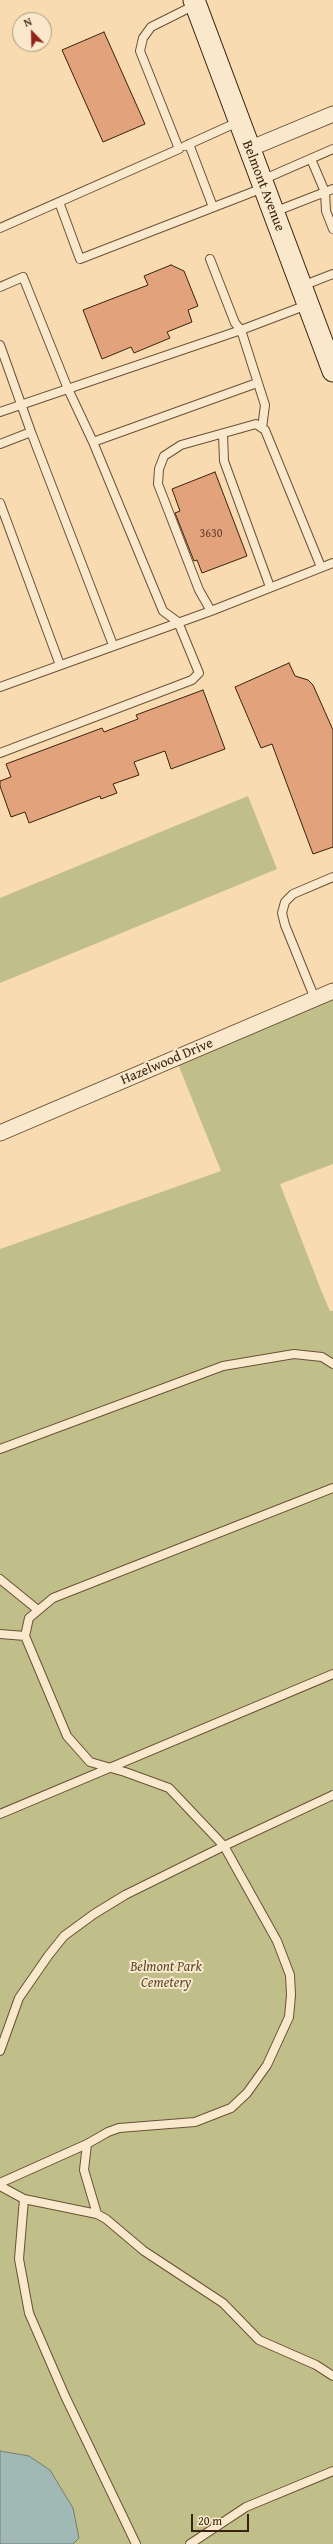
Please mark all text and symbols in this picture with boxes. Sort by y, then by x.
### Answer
north arrow [12,12,52,52]
text: N [21,13,34,31]
street label: Belmont Avenue [238,138,288,234]
house number: 3630 [199,527,223,541]
street label: Hazelwood Drive [118,1035,216,1089]
park label: Belmont Park Cemetery [130,1959,202,1992]
scale bar [193,2506,251,2532]
text: 20 m [198,2512,222,2529]

